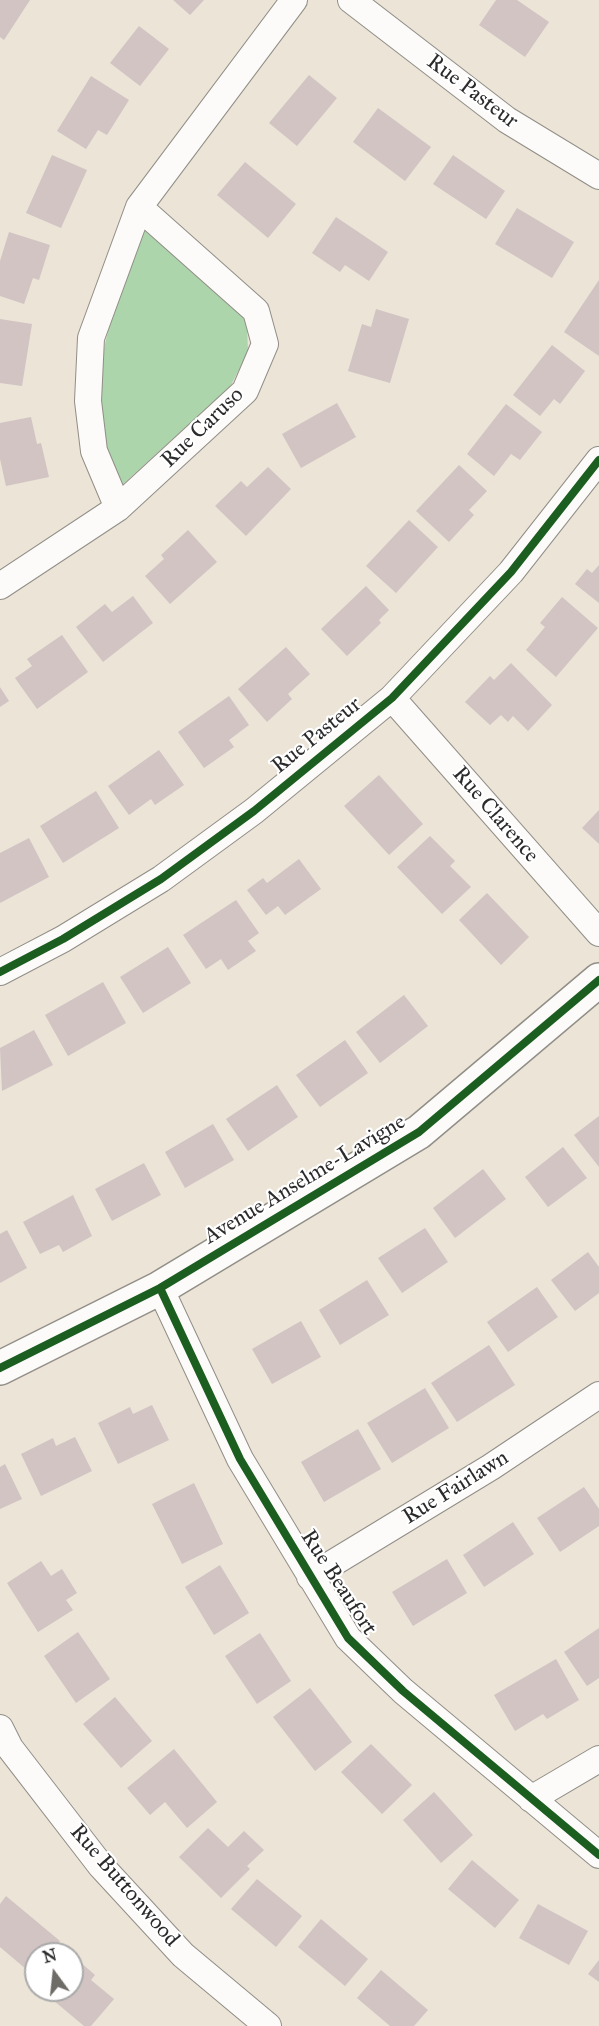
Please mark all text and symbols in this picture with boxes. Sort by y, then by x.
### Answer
street label: Rue Pasteur [421,49,523,135]
street label: Rue Caruso [156,382,250,474]
street label: Rue Pasteur [267,692,367,780]
street label: Rue Clarence [446,762,544,868]
street label: Avenue Anselme-Lavigne [199,1109,411,1251]
street label: Rue Fairlawn [398,1445,514,1531]
street label: Rue Beaufort [294,1525,382,1641]
street label: Rue Buttonwood [64,1819,184,1953]
north arrow [24,1942,84,2002]
text: N [41,1945,59,1967]

